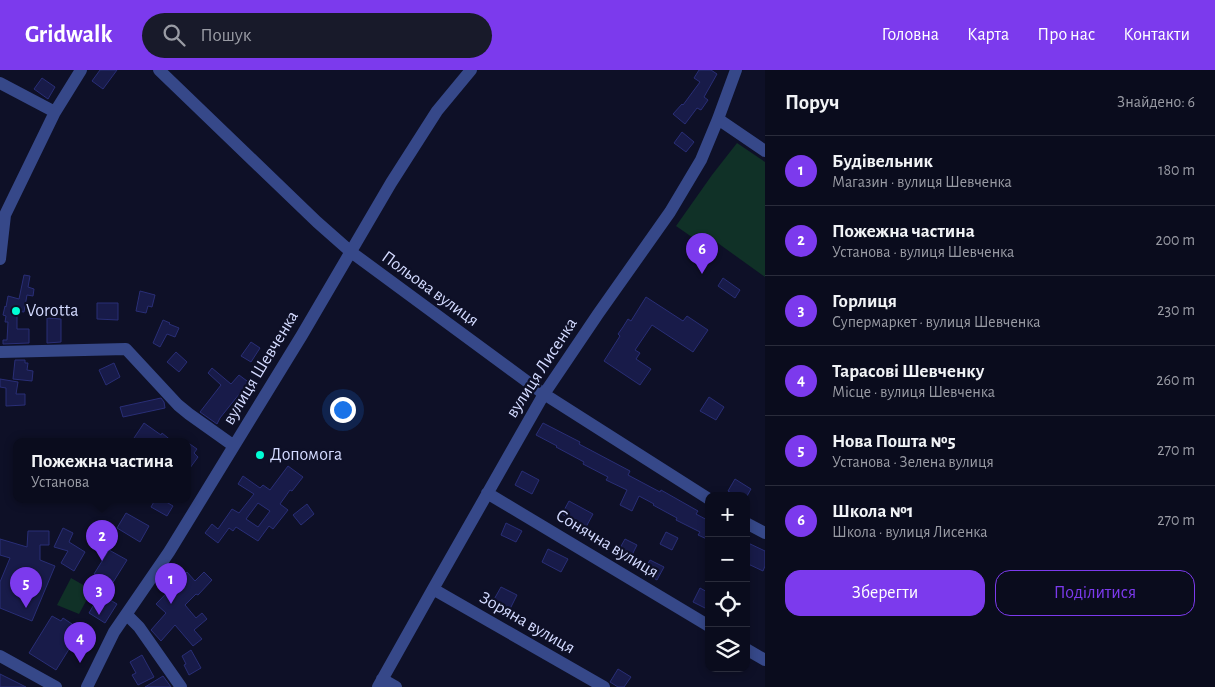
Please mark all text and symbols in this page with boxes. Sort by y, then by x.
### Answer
search box [142,13,492,58]
icon: search [160,21,188,49]
text: Gridwalk [25,23,112,47]
text: Пошук [200,26,252,45]
text: Головна [882,26,939,44]
text: Карта [967,26,1009,44]
text: Про нас [1037,26,1095,44]
text: Контакти [1123,26,1190,44]
text: Поруч [785,92,839,113]
text: Знайдено: 6 [1117,94,1195,110]
text: Будівельник [832,152,933,171]
text: 1 [798,162,804,178]
text: 180 m [1158,162,1195,178]
text: Магазин · вулиця Шевченка [832,174,1012,190]
text: Пожежна частина [832,222,975,241]
text: 2 [797,232,805,248]
text: 200 m [1155,232,1195,248]
pin: 6 [686,233,718,274]
text: Установа · вулиця Шевченка [832,244,1014,260]
street label: Польова вулиця [378,248,482,330]
text: Горлиця [832,292,897,311]
place label: Vorotta [26,302,78,320]
text: 3 [798,302,804,318]
text: 230 m [1157,302,1195,318]
marker: Vorotta [10,305,22,317]
street label: вулиця Шевченка [220,308,302,428]
text: Супермаркет · вулиця Шевченка [832,314,1041,330]
street label: вулиця Лисенка [503,315,581,421]
text: Тарасові Шевченку [832,362,984,381]
text: 4 [797,372,805,388]
text: 260 m [1156,372,1195,388]
text: Місце · вулиця Шевченка [832,384,995,400]
your location [330,397,356,423]
text: Нова Пошта №5 [832,432,956,451]
popup [13,438,191,503]
text: 5 [798,442,804,458]
text: 270 m [1157,442,1195,458]
place label: Допомога [270,446,342,464]
marker: Допомога [254,449,266,461]
text: Пожежна частина [31,452,173,471]
text: Установа · Зелена вулиця [832,454,994,470]
text: Установа [31,474,89,490]
map controls [705,492,750,672]
button: + [705,492,750,537]
text: Школа №1 [832,502,914,521]
street label: Сонячна вулиця [553,506,661,582]
text: 6 [797,512,805,528]
text: 270 m [1157,512,1195,528]
pin: 2 [86,520,118,561]
text: Школа · вулиця Лисенка [832,524,988,540]
button: − [705,537,750,582]
pin: 1 [155,563,187,604]
pin: 5 [10,567,42,608]
button: Зберегти [785,570,985,616]
button: Поділитися [995,570,1195,616]
pin: 3 [83,574,115,615]
button: locate [705,582,750,627]
street label: Зоряна вулиця [476,589,578,657]
pin: 4 [64,622,96,663]
button: layers [705,627,750,672]

